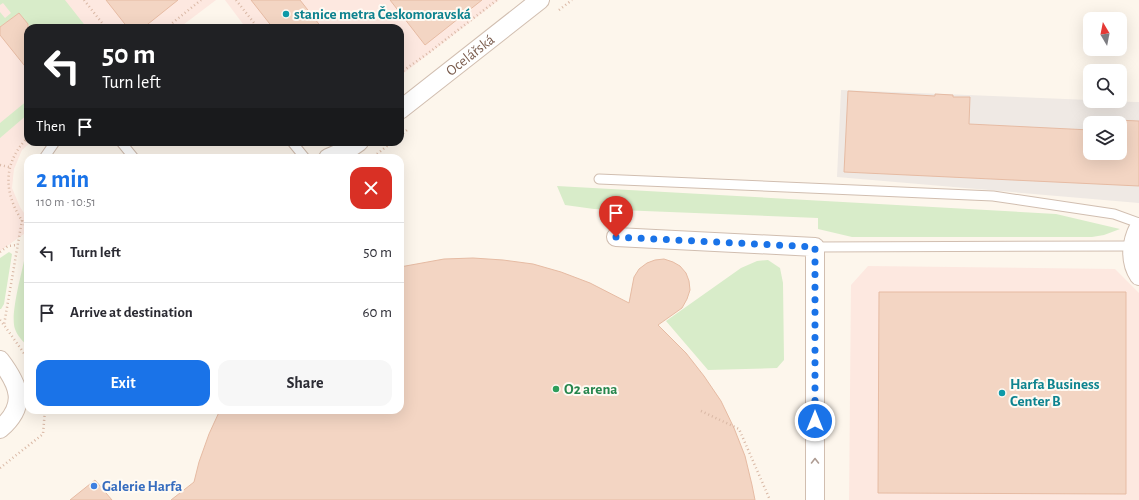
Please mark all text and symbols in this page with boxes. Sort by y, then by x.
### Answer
place label: stanice metra Českomoravská [294,6,471,22]
marker: stanice metra Českomoravská [281,9,291,19]
north arrow [1083,12,1127,56]
map controls [1083,12,1127,160]
street label: Ocelářská [443,32,497,78]
icon: left [36,40,88,92]
text: 50 m [102,41,156,69]
button: search [1083,64,1127,108]
text: Turn left [102,74,161,92]
icon: arrive [74,116,96,138]
button: layers [1083,116,1127,160]
text: Then [36,119,66,134]
button: close [350,167,392,209]
text: 2 min [36,168,89,192]
text: 110 m · 10:51 [36,196,96,209]
pin [599,196,633,237]
icon: arrive [605,202,627,224]
icon: left [36,242,58,264]
text: Turn left [70,245,121,260]
text: 50 m [363,245,392,260]
icon: arrive [36,302,58,324]
text: Arrive at destination [70,305,193,320]
text: 60 m [363,305,392,320]
button: Exit [36,360,210,406]
button: Share [218,360,392,406]
place label: Harfa Business Center B [1010,377,1100,409]
place label: O2 arena [564,382,618,397]
marker: O2 arena [551,384,561,394]
marker: Harfa Business Center B [997,388,1007,398]
position arrow [794,400,836,442]
one-way arrow [811,458,819,464]
place label: Galerie Harfa [102,479,182,494]
marker: Galerie Harfa [89,481,99,491]

